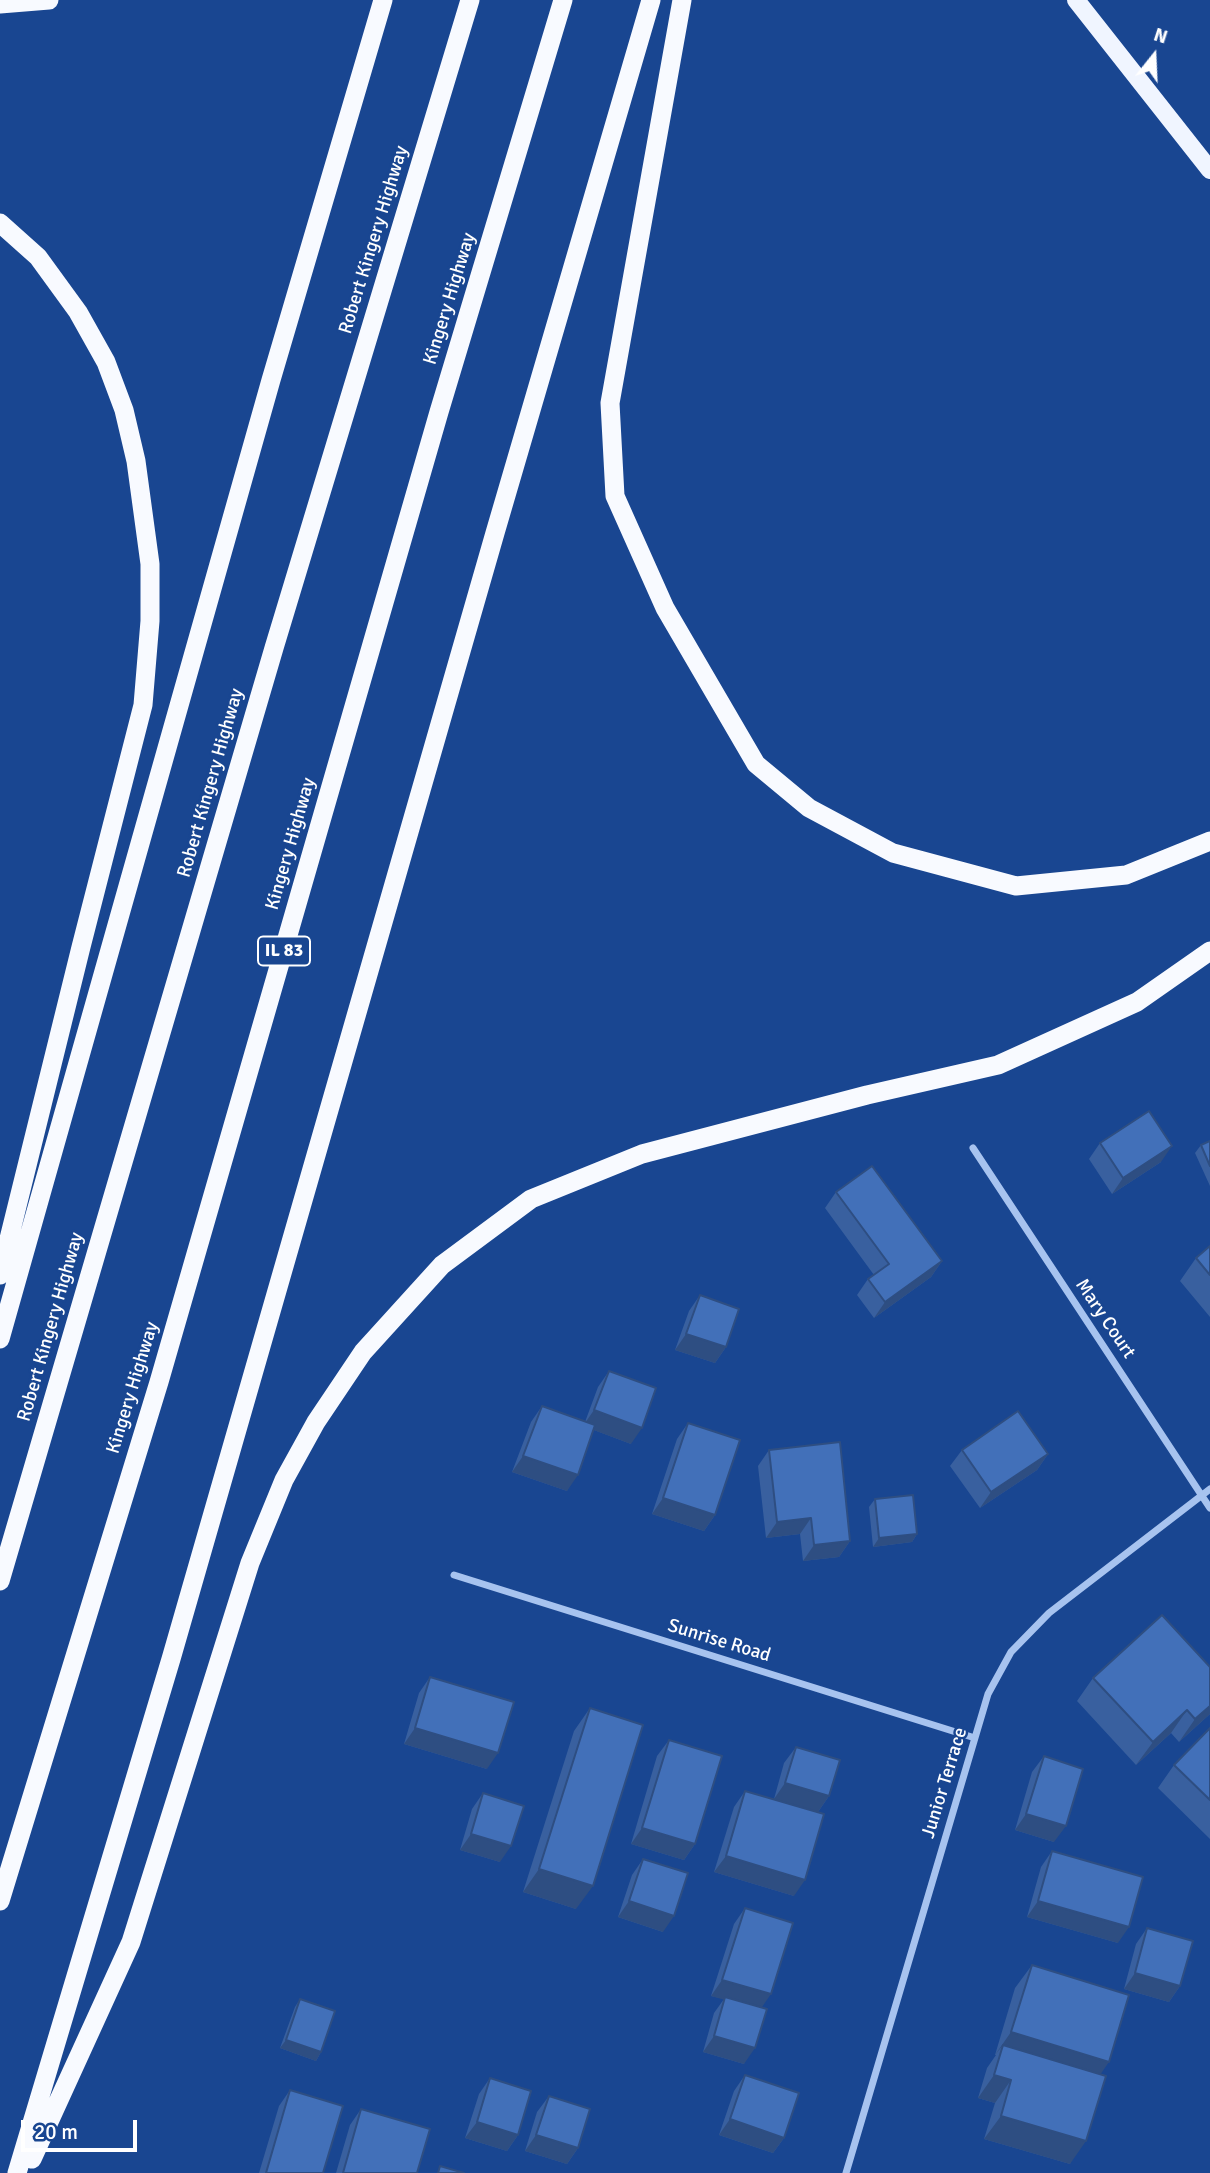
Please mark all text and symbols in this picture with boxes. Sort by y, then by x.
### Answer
north arrow [1119,21,1189,91]
text: N [1150,23,1170,49]
street label: Robert Kingery Highway [335,143,413,337]
street label: Kingery Highway [419,230,481,368]
street label: Robert Kingery Highway [173,686,249,880]
street label: Kingery Highway [261,775,321,913]
road number: IL 83 [258,936,310,966]
street label: Robert Kingery Highway [13,1230,89,1424]
street label: Mary Court [1070,1275,1140,1363]
street label: Kingery Highway [102,1319,164,1457]
street label: Sunrise Road [665,1615,773,1667]
street label: Junior Terrace [917,1725,973,1841]
scale bar [24,2106,140,2150]
text: 20 m [34,2119,78,2145]

